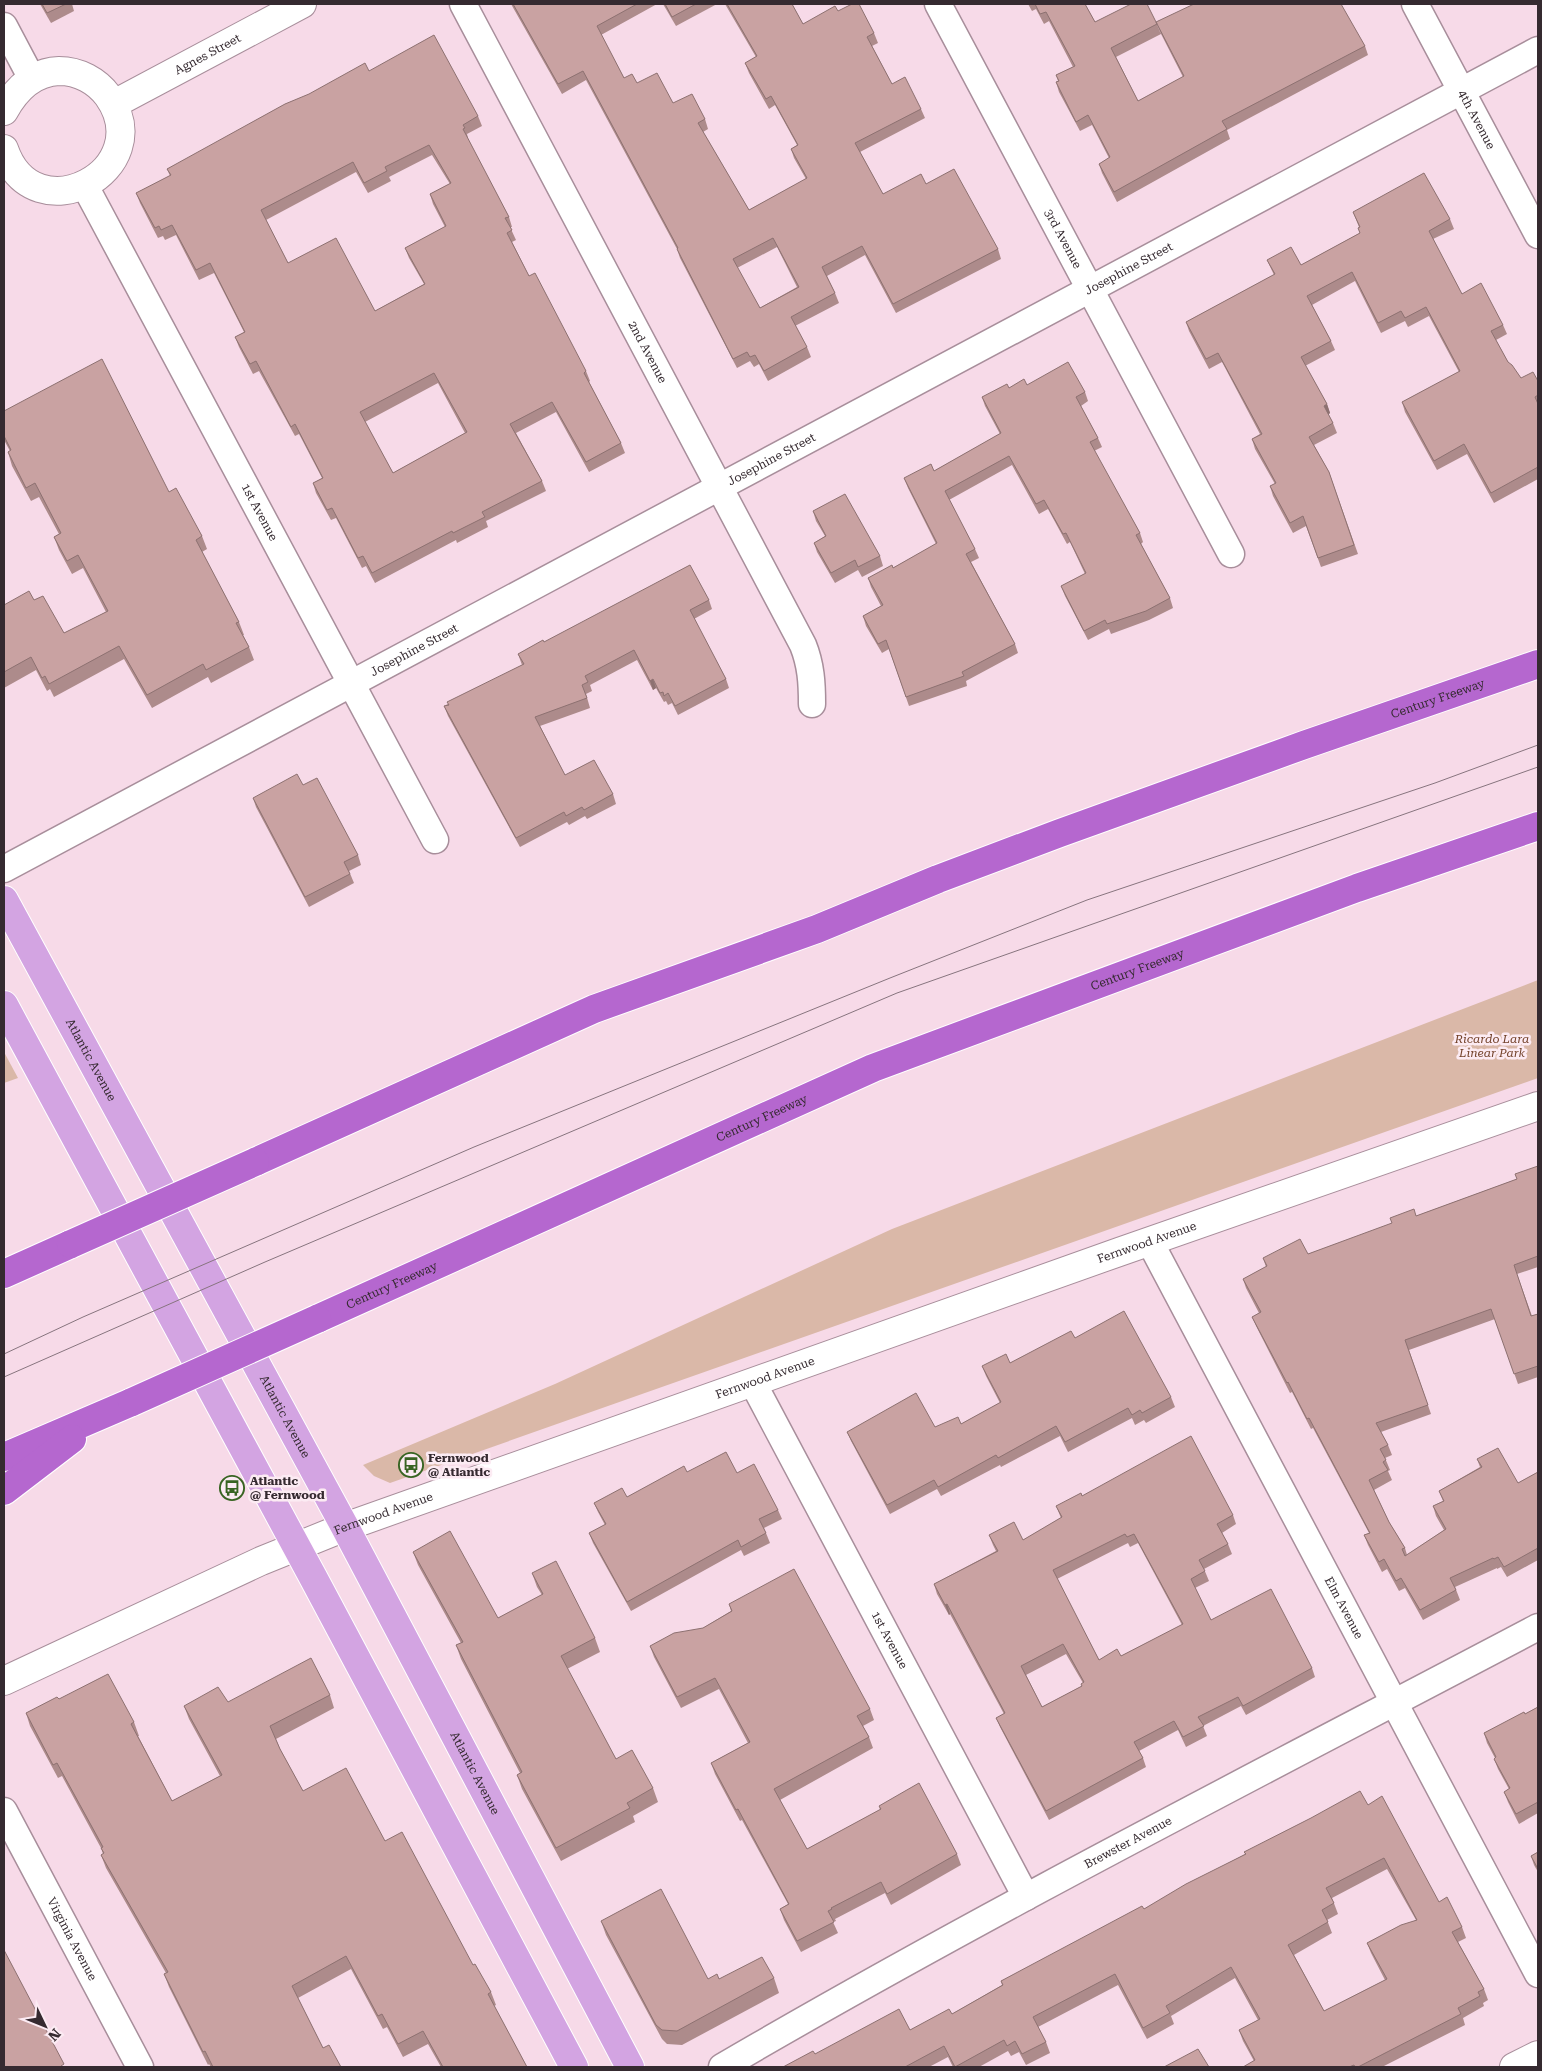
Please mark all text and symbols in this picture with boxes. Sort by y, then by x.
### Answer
street label: Agnes Street [172,31,244,78]
street label: 4th Avenue [1455,88,1498,152]
street label: 3rd Avenue [1042,207,1085,271]
street label: Josephine Street [1082,239,1175,298]
street label: 2nd Avenue [625,319,670,386]
street label: Josephine Street [725,430,818,488]
street label: 1st Avenue [239,481,281,544]
street label: Josephine Street [368,621,461,679]
street label: Century Freeway [1389,676,1487,721]
street label: Century Freeway [1089,946,1187,993]
street label: Atlantic Avenue [63,1016,119,1104]
park label: Ricardo Lara Linear Park [1454,1032,1529,1060]
street label: Century Freeway [714,1091,810,1145]
street label: Fernwood Avenue [1095,1218,1199,1266]
street label: Century Freeway [344,1258,440,1312]
street label: Fernwood Avenue [714,1354,817,1402]
street label: Atlantic Avenue [257,1373,313,1461]
place label: Fernwood @ Atlantic [428,1451,490,1479]
bus stop icon: Fernwood @ Atlantic [398,1452,424,1478]
place label: Atlantic @ Fernwood [250,1474,325,1502]
bus stop icon: Atlantic @ Fernwood [219,1475,245,1501]
street label: Fernwood Avenue [332,1489,435,1538]
street label: Elm Avenue [1322,1574,1366,1642]
street label: 1st Avenue [869,1609,911,1671]
street label: Atlantic Avenue [447,1729,503,1817]
street label: Brewster Avenue [1082,1813,1174,1871]
street label: Virginia Avenue [44,1895,100,1983]
north arrow [20,2001,70,2051]
text: N [45,2025,64,2044]

